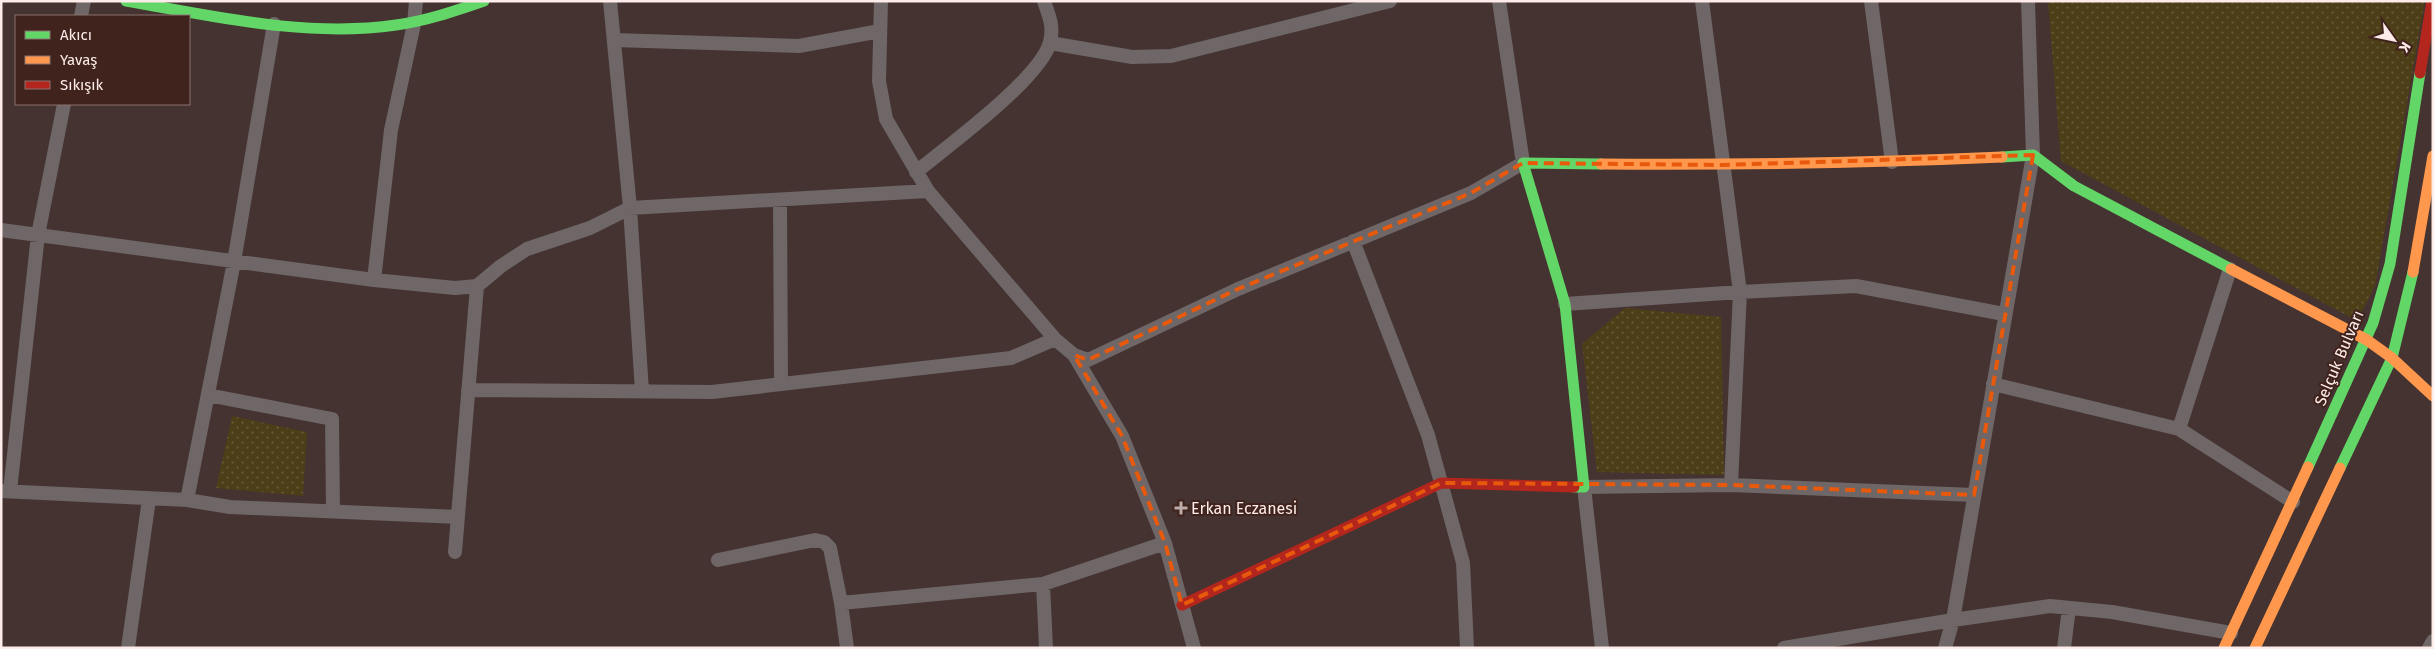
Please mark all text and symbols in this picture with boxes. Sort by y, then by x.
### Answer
legend [15,15,190,105]
north arrow [2369,15,2419,65]
text: Akıcı [60,26,92,44]
text: K [2394,38,2414,56]
text: Yavaş [60,51,97,69]
text: Sıkışık [60,76,104,94]
street label: Selçuk Bulvarı [2310,307,2369,409]
place label: Erkan Eczanesi [1191,499,1297,518]
marker: Erkan Eczanesi [1175,502,1187,514]

